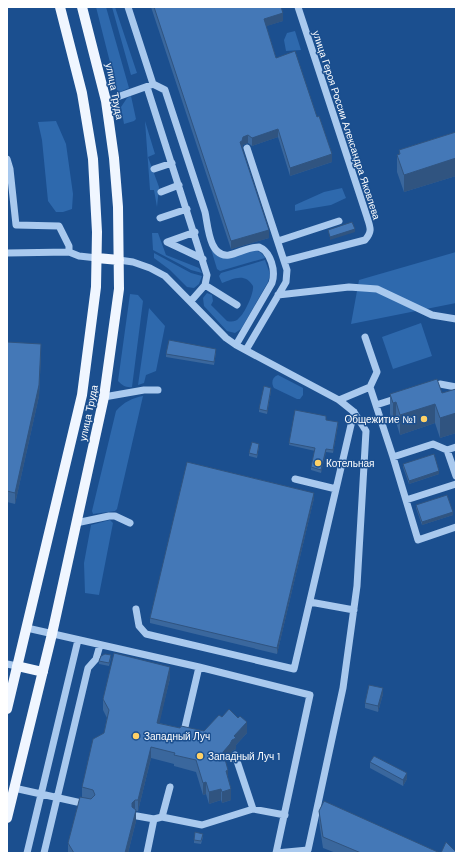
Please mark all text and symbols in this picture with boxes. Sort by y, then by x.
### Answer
street label: улица Героя России Александра Яковлева [310,29,383,222]
street label: улица Труда [103,62,126,121]
street label: улица Труда [76,383,101,442]
place label: Общежитие №1 [344,413,416,426]
marker: Общежитие №1 [419,414,429,424]
place label: Котельная [326,457,374,470]
marker: Котельная [313,458,323,468]
place label: Западный Луч [144,730,210,743]
marker: Западный Луч [131,731,141,741]
place label: Западный Луч 1 [208,750,280,763]
marker: Западный Луч 1 [195,751,205,761]

